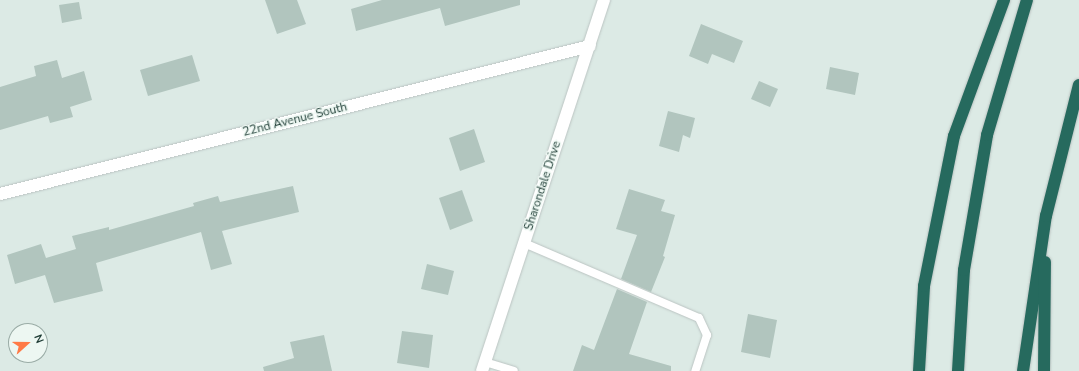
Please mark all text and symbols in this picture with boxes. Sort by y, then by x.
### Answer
street label: 22nd Avenue South [241,100,349,140]
street label: Sharondale Drive [522,140,564,232]
north arrow [8,323,48,363]
text: N [30,332,47,345]

